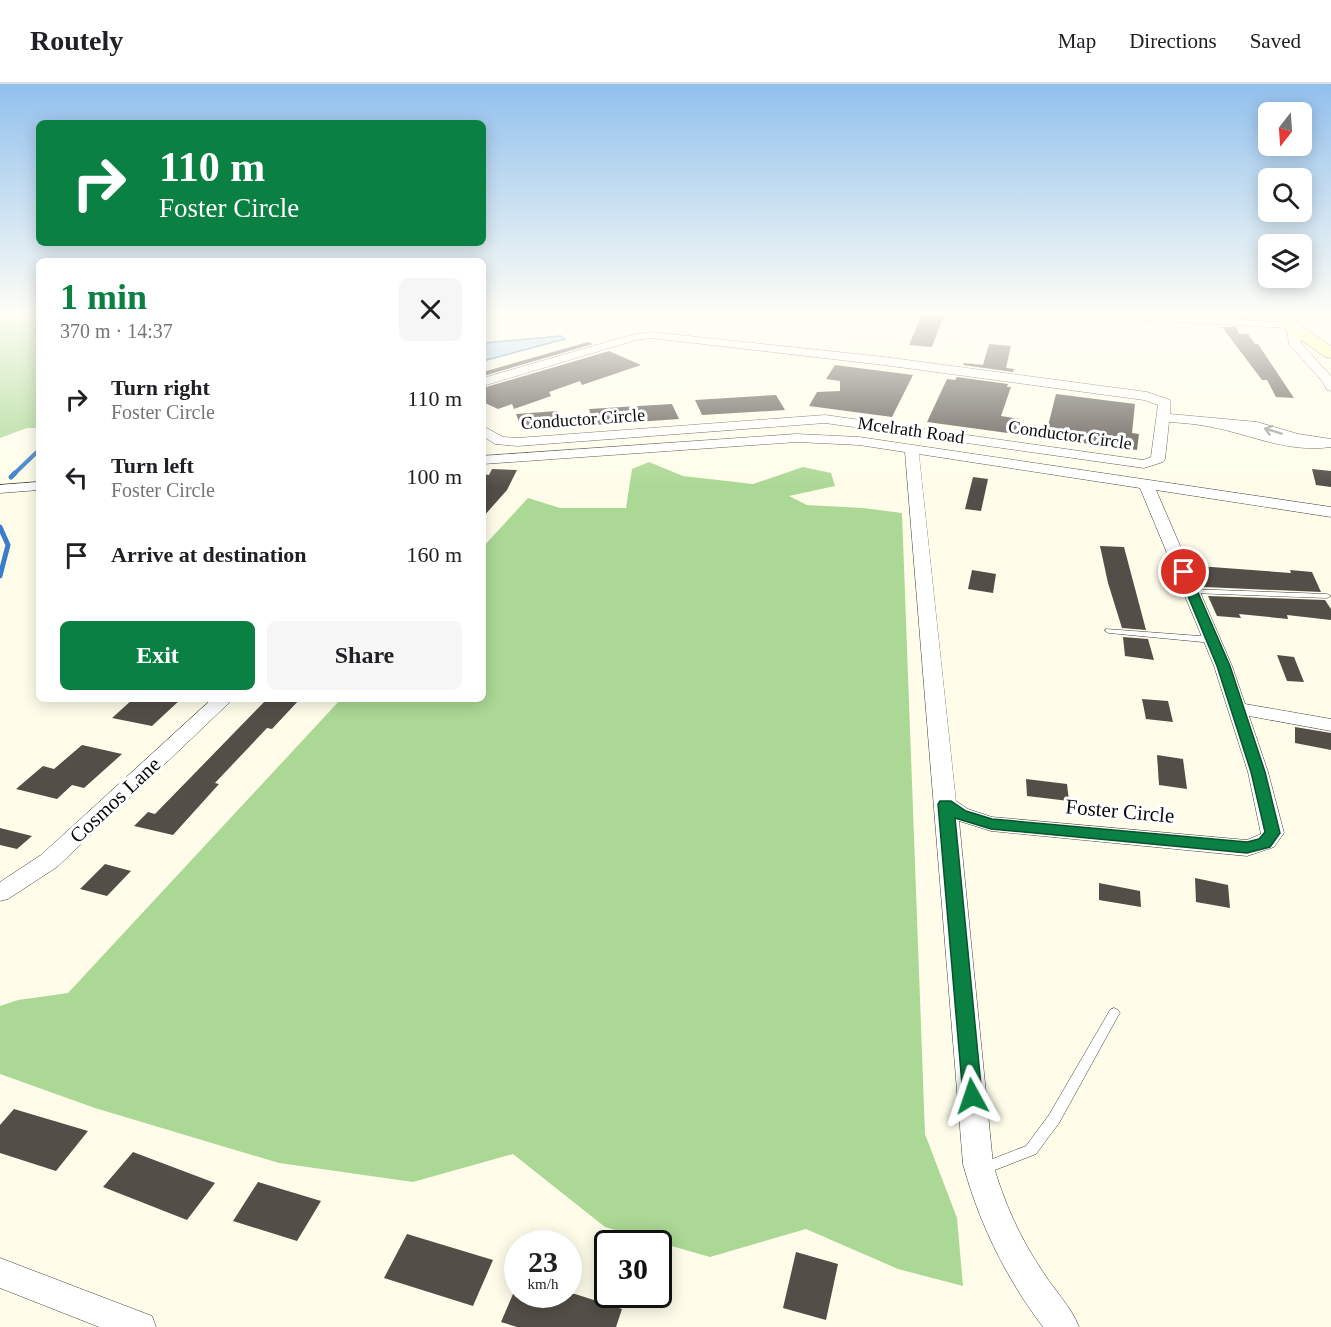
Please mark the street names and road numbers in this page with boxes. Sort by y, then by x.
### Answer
street label: Conductor Circle [520,405,646,433]
street label: Mcelrath Road [856,413,966,447]
street label: Conductor Circle [1007,416,1133,454]
street label: Cosmos Lane [65,752,165,848]
street label: Foster Circle [1065,794,1175,828]

